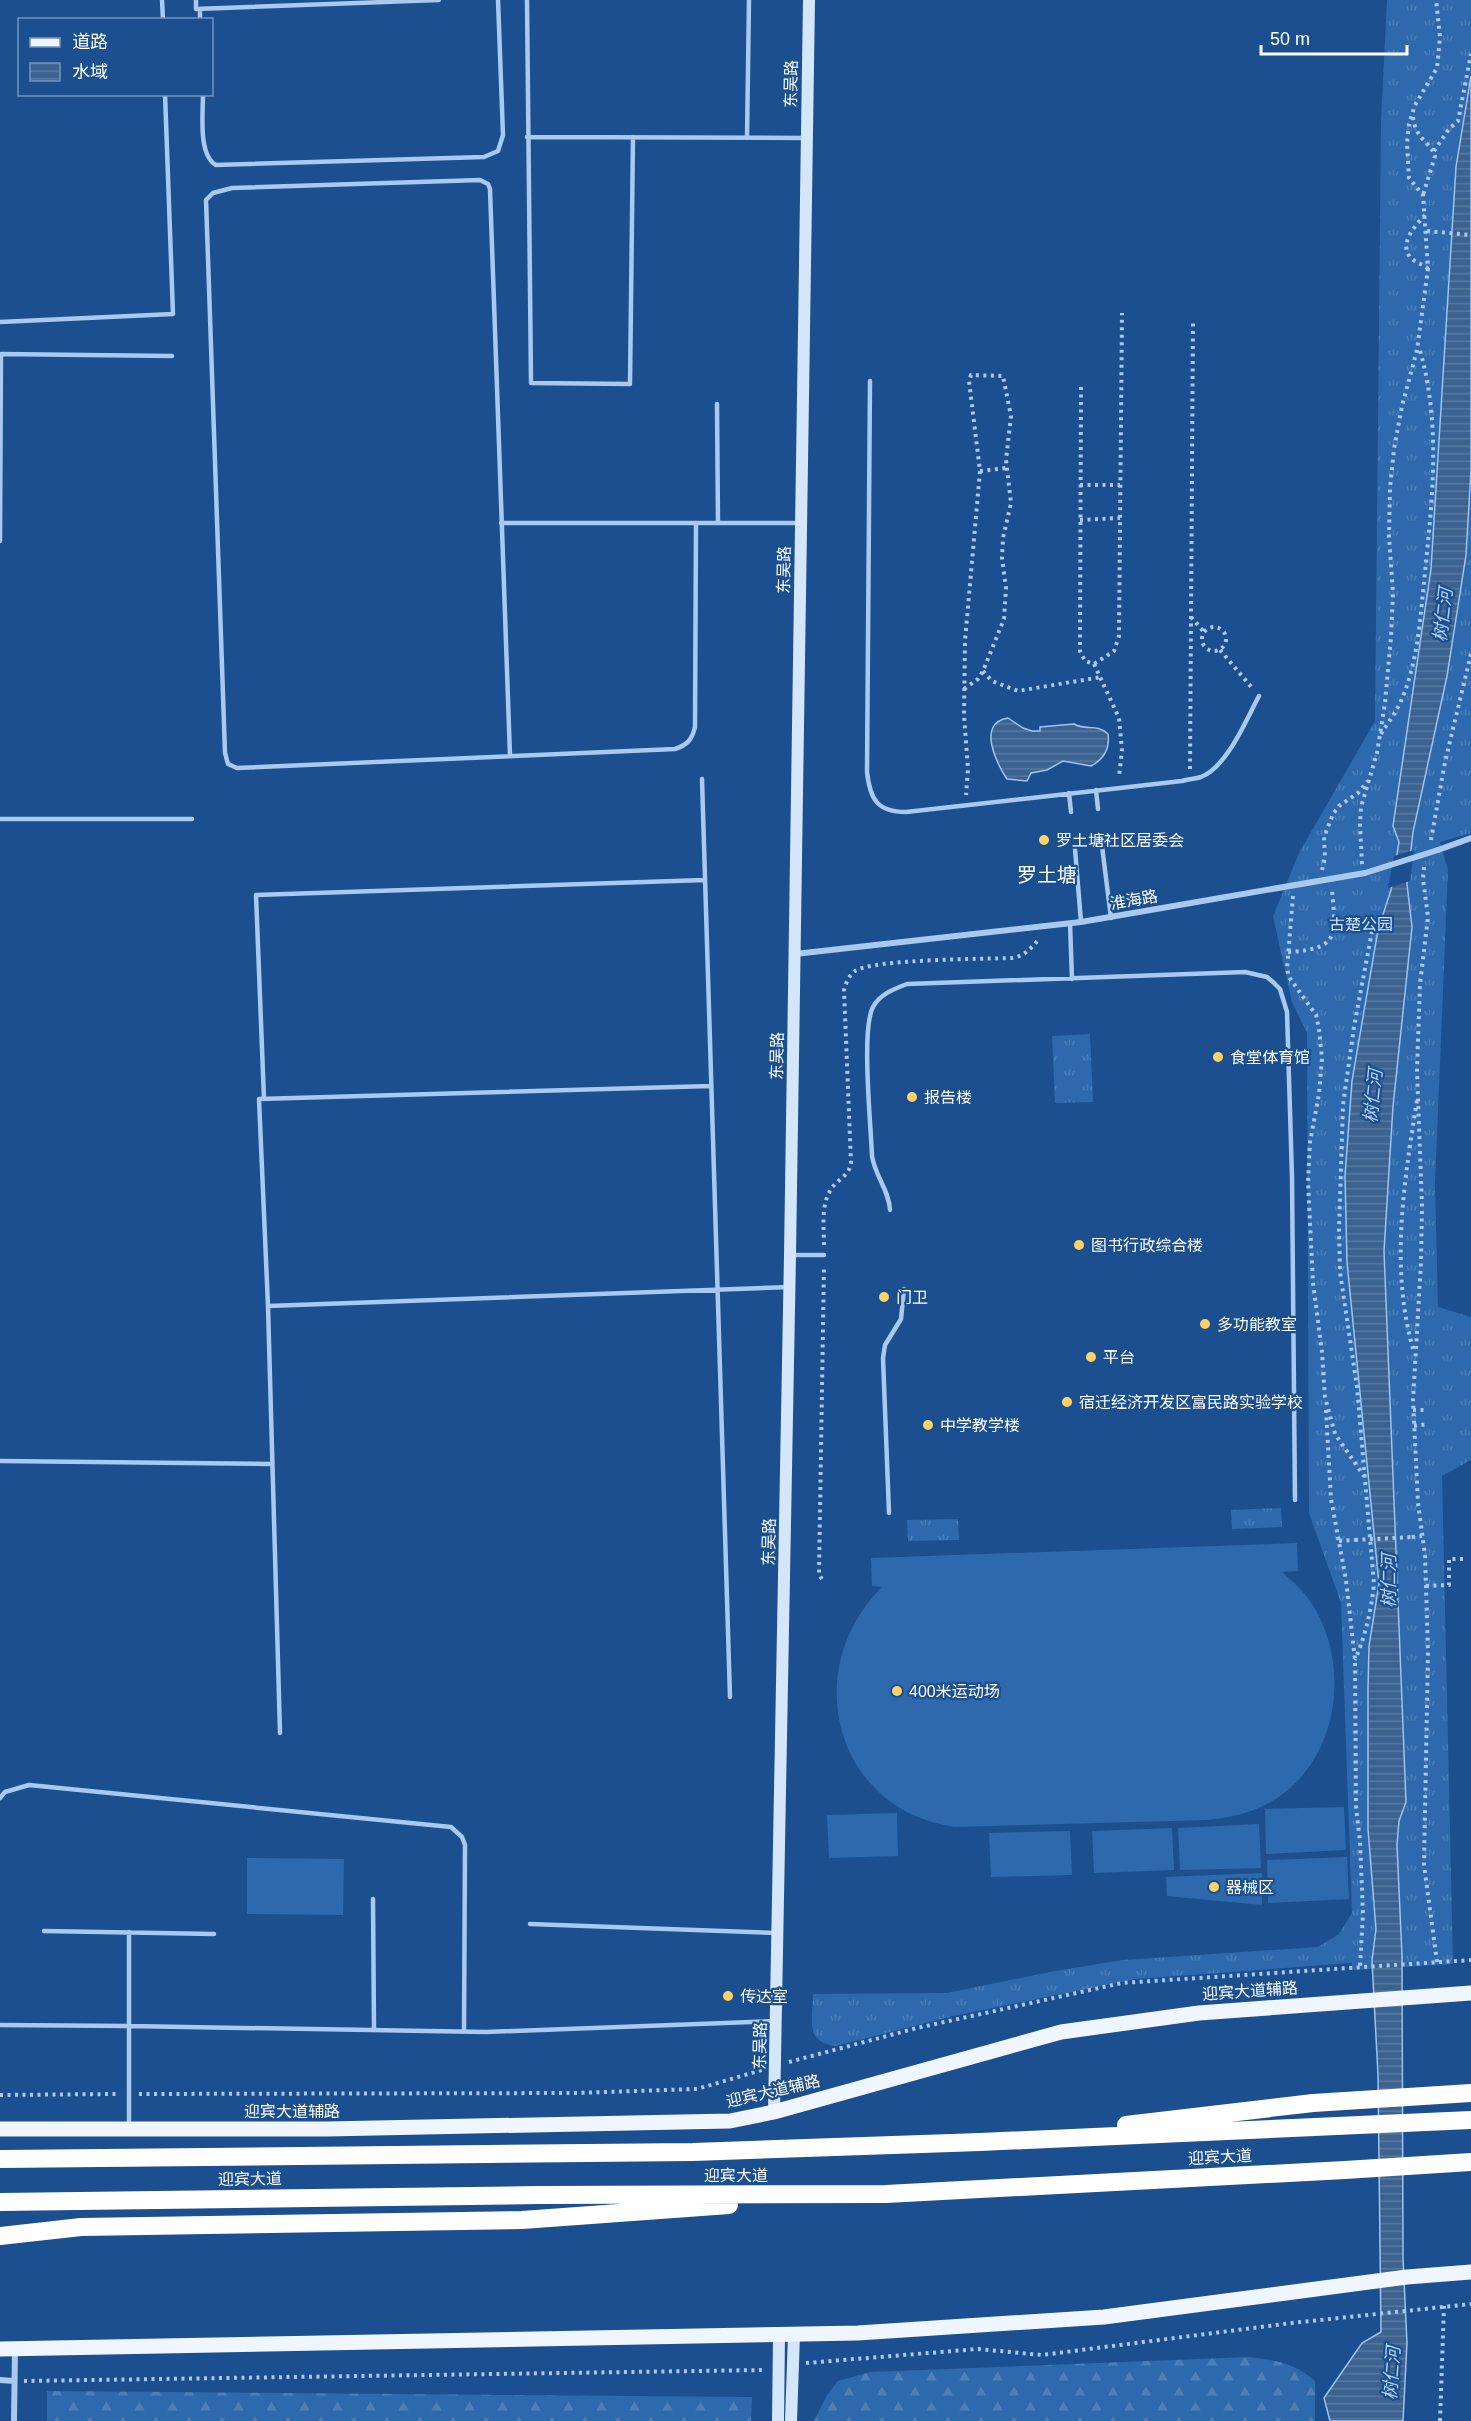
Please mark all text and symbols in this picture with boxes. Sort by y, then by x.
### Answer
legend [18,18,213,96]
scale bar [1261,18,1406,56]
text: 50 m [1270,29,1310,49]
text: 道路 [72,32,108,52]
street label: 东吴路 [782,60,800,108]
text: 水域 [72,62,108,82]
street label: 东吴路 [775,546,793,594]
water label: 树仁河 [1430,584,1457,643]
place label: 罗土塘社区居委会 [1056,832,1184,849]
marker: 罗土塘社区居委会 [1037,833,1051,847]
district label: 罗土塘 [1017,864,1077,886]
street label: 淮海路 [1109,887,1159,913]
park label: 古楚公园 [1329,916,1393,933]
street label: 东吴路 [768,1032,786,1080]
place label: 食堂体育馆 [1230,1049,1310,1066]
marker: 食堂体育馆 [1211,1050,1225,1064]
water label: 树仁河 [1360,1065,1386,1124]
place label: 报告楼 [924,1089,972,1106]
marker: 报告楼 [905,1090,919,1104]
place label: 图书行政综合楼 [1091,1237,1203,1254]
marker: 图书行政综合楼 [1072,1238,1086,1252]
place label: 门卫 [896,1289,928,1306]
marker: 门卫 [877,1290,891,1304]
place label: 多功能教室 [1217,1316,1297,1333]
marker: 多功能教室 [1198,1317,1212,1331]
place label: 平台 [1103,1349,1135,1366]
marker: 平台 [1084,1350,1098,1364]
place label: 宿迁经济开发区富民路实验学校 [1079,1394,1303,1411]
marker: 宿迁经济开发区富民路实验学校 [1060,1395,1074,1409]
place label: 中学教学楼 [940,1417,1020,1434]
marker: 中学教学楼 [921,1418,935,1432]
street label: 东吴路 [760,1518,778,1566]
water label: 树仁河 [1379,1551,1399,1608]
place label: 400米运动场 [909,1683,1000,1700]
marker: 400米运动场 [890,1684,904,1698]
place label: 器械区 [1226,1879,1274,1896]
marker: 器械区 [1207,1880,1221,1894]
street label: 迎宾大道辅路 [1202,1979,1298,2003]
place label: 传达室 [740,1988,788,2005]
marker: 传达室 [721,1989,735,2003]
street label: 东吴路 [751,2022,769,2070]
street label: 迎宾大道辅路 [724,2072,822,2110]
street label: 迎宾大道辅路 [244,2103,340,2120]
street label: 迎宾大道 [1188,2147,1252,2167]
street label: 迎宾大道 [704,2167,768,2184]
street label: 迎宾大道 [218,2170,282,2188]
water label: 树仁河 [1380,2342,1404,2401]

